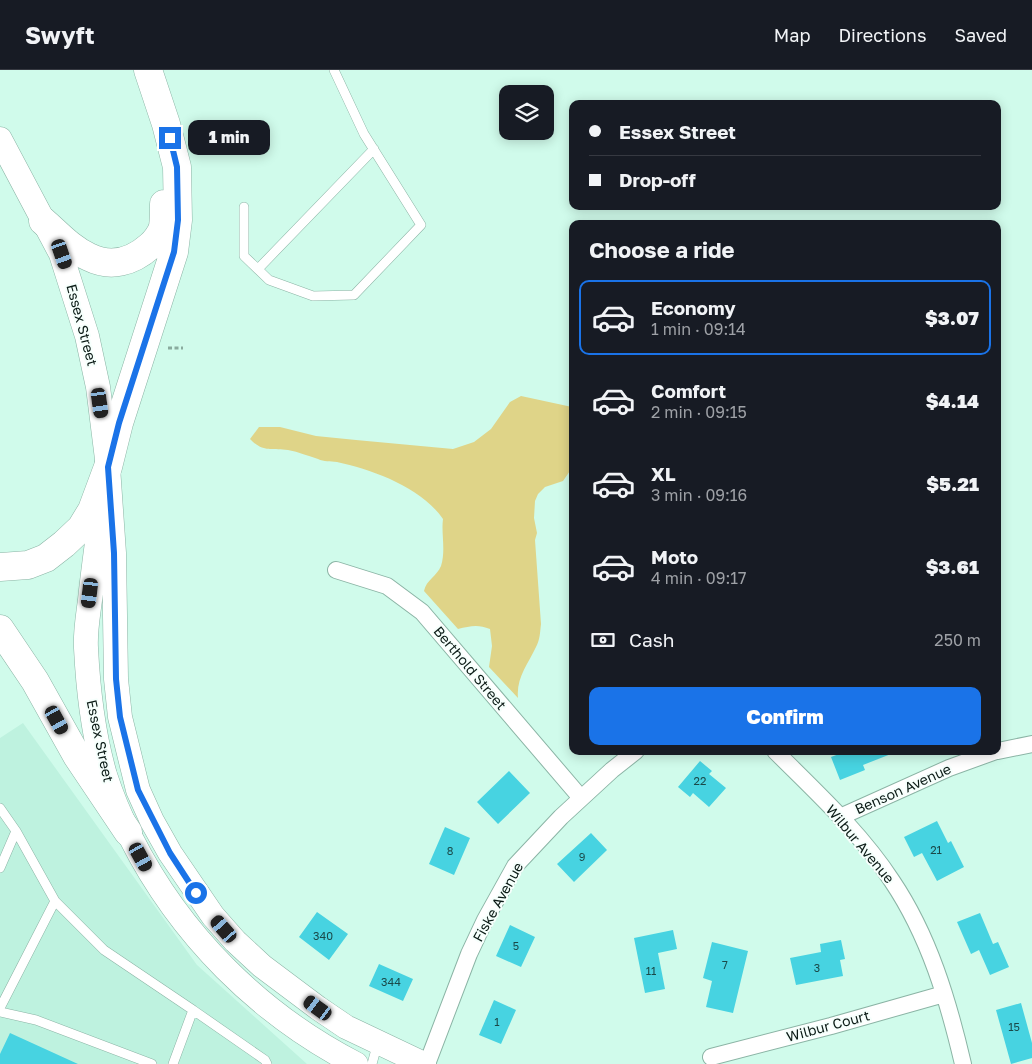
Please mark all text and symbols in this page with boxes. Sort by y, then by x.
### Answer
text: Swyft [25,20,95,49]
text: Map [774,24,810,46]
text: Directions [838,24,926,46]
text: Saved [954,24,1007,46]
map controls [499,85,554,140]
button: layers [499,85,554,140]
callout: 1 min [188,120,270,156]
text: Essex Street [619,120,736,143]
route end [159,127,181,149]
text: 1 min [209,127,249,147]
text: Drop-off [619,168,696,191]
text: Choose a ride [589,236,735,263]
car [50,237,73,271]
street label: Essex Street [63,282,102,368]
icon: car [591,295,636,340]
text: Economy [651,296,736,319]
text: $3.07 [925,306,979,329]
text: 1 min · 09:14 [651,319,746,339]
icon: car [591,378,636,423]
text: Comfort [651,379,726,402]
car [90,387,109,419]
text: $4.14 [926,389,979,412]
text: 2 min · 09:15 [651,402,747,422]
icon: car [591,461,636,506]
text: XL [651,462,676,485]
text: $5.21 [926,472,979,495]
text: 3 min · 09:16 [651,485,747,505]
icon: car [591,544,636,589]
text: Moto [651,545,698,568]
text: $3.61 [926,555,979,578]
text: 4 min · 09:17 [651,568,747,588]
car [80,577,99,609]
street label: Berthold Street [431,622,510,713]
icon: cash [589,626,617,654]
text: Cash [629,628,674,651]
text: 250 m [934,630,981,650]
button: Confirm [589,687,981,745]
street label: Essex Street [83,698,118,784]
car [43,703,70,737]
street label: Benson Avenue [852,760,954,817]
house number: 22 [694,774,706,787]
street label: Wilbur Avenue [823,801,898,886]
car [127,840,154,874]
house number: 21 [930,843,942,856]
house number: 8 [447,844,454,857]
house number: 9 [579,850,585,863]
street label: Fiske Avenue [469,859,526,944]
route start [185,882,207,904]
car [208,913,239,945]
house number: 340 [313,929,333,942]
house number: 5 [513,939,519,952]
house number: 7 [722,958,728,971]
house number: 3 [814,961,820,974]
house number: 11 [646,964,656,977]
house number: 344 [381,975,401,988]
car [301,993,334,1023]
street label: Wilbur Court [784,1006,871,1045]
house number: 1 [494,1015,500,1028]
house number: 15 [1008,1020,1020,1033]

